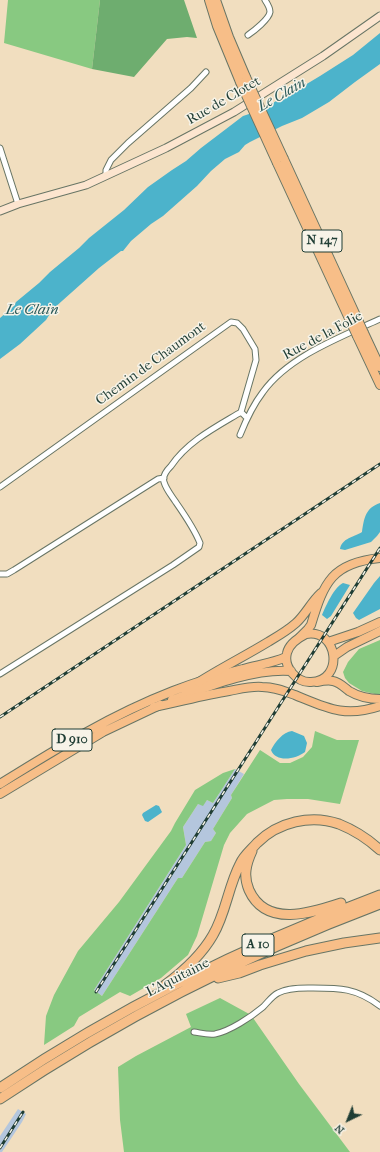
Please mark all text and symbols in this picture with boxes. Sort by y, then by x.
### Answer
street label: Rue de Clotet [184,73,264,129]
water label: Le Clain [255,74,309,116]
road number: N 147 [302,230,342,252]
water label: Le Clain [5,301,59,319]
street label: Rue de la Folie [280,308,366,364]
street label: Chemin de Chaumont [93,318,209,410]
road number: D 910 [52,729,92,751]
road number: A 10 [242,934,274,956]
street label: L'Aquitaine [144,955,212,1001]
north arrow [328,1100,368,1140]
text: N [332,1122,347,1137]

